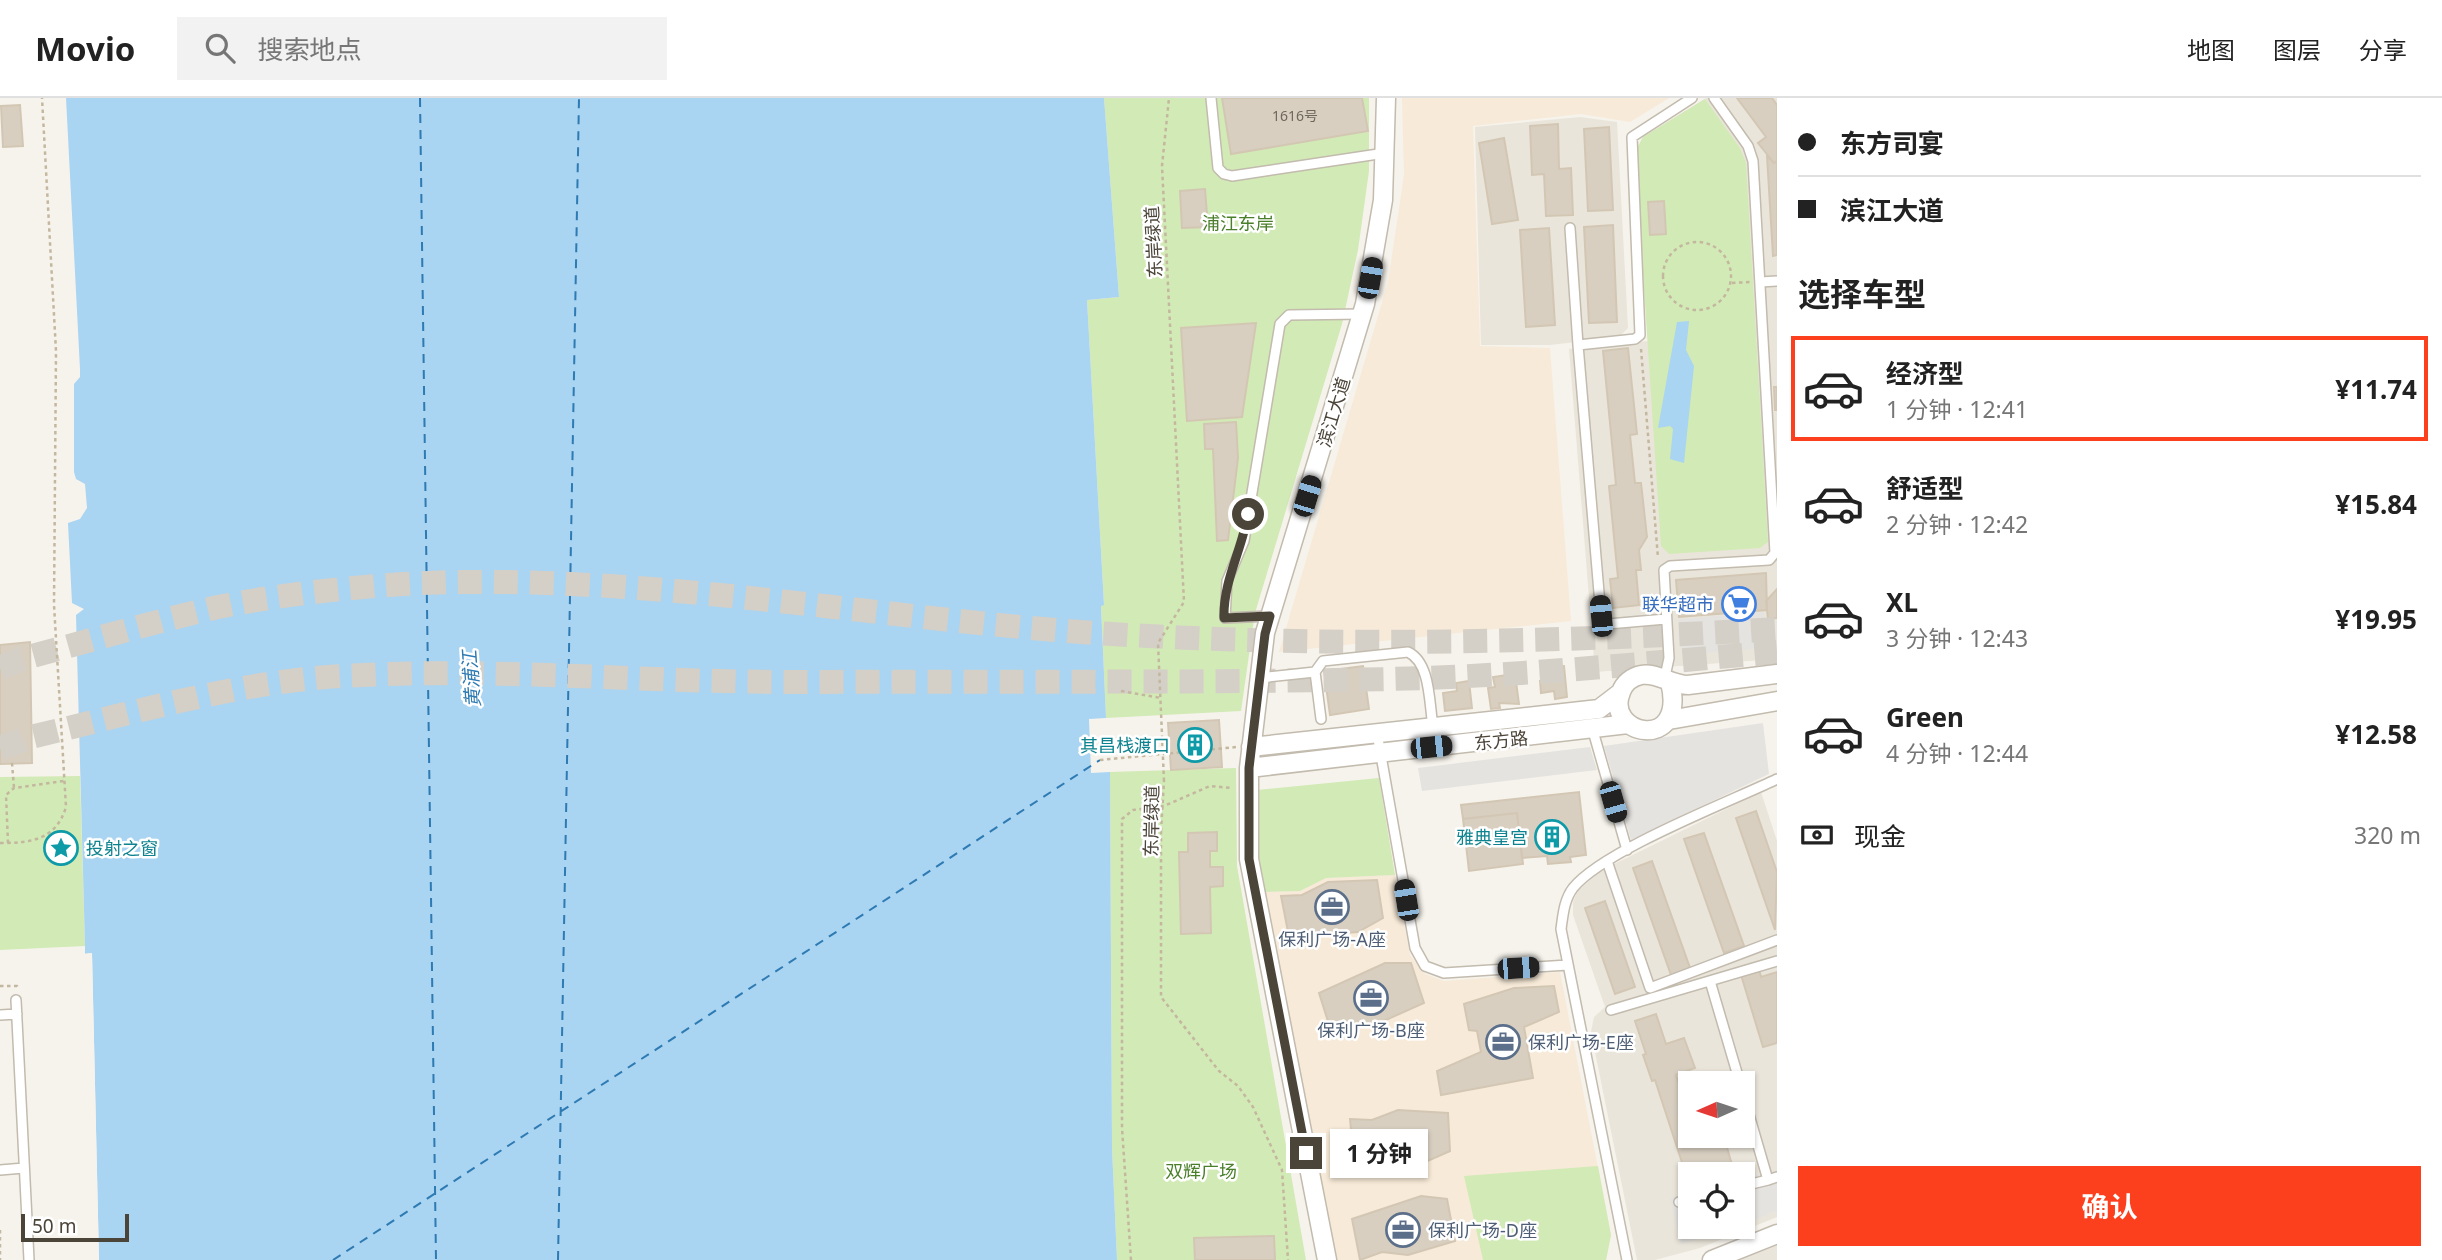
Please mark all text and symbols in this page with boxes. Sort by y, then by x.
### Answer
search box [177,17,667,80]
text: Movio [35,26,135,71]
icon: search [201,29,239,67]
text: 搜索地点 [257,31,361,67]
text: 地图 [2187,33,2235,66]
text: 图层 [2273,33,2321,66]
text: 分享 [2359,33,2407,66]
house number: 1616号 [1272,106,1318,125]
text: 东方司宴 [1840,125,1944,161]
text: 滨江大道 [1840,192,1944,228]
street label: 东岸绿道 [1139,205,1167,279]
park label: 浦江东岸 [1202,211,1274,235]
car [1357,255,1384,301]
text: 选择车型 [1798,272,1926,315]
text: 经济型 [1886,355,1964,391]
icon: car [1802,357,1865,420]
text: ¥11.74 [2335,371,2417,407]
street label: 滨江大道 [1311,374,1355,450]
text: 1 分钟 · 12:41 [1886,393,2028,425]
text: 舒适型 [1886,470,1964,506]
icon: car [1802,472,1865,535]
car [1291,473,1324,519]
text: ¥15.84 [2335,486,2417,522]
route start [1232,498,1264,530]
text: 2 分钟 · 12:42 [1886,508,2028,540]
text: XL [1886,584,1918,620]
supermarket icon: 联华超市 [1720,585,1758,623]
icon: car [1802,587,1865,650]
place label: 联华超市 [1642,592,1714,616]
car [1589,594,1614,638]
text: ¥19.95 [2335,601,2417,637]
text: 3 分钟 · 12:43 [1886,622,2028,654]
water label: 黄浦江 [456,648,486,708]
text: Green [1886,699,1964,735]
icon: car [1802,702,1865,765]
text: ¥12.58 [2335,716,2417,752]
street label: 东方路 [1473,725,1529,755]
building icon: 其昌栈渡口 [1176,726,1214,764]
place label: 其昌栈渡口 [1080,733,1170,757]
car [1410,734,1453,760]
text: 4 分钟 · 12:44 [1886,737,2028,769]
car [1598,779,1629,825]
street label: 东岸绿道 [1138,785,1164,857]
icon: cash [1798,816,1836,854]
building icon: 雅典皇宫 [1533,818,1571,856]
text: 现金 [1854,818,1906,854]
text: 320 m [2354,819,2421,851]
place label: 雅典皇宫 [1456,825,1528,849]
place icon: 投射之窗 [42,829,80,867]
place label: 投射之窗 [86,836,158,860]
car [1393,878,1420,922]
office icon: 保利广场-A座 [1313,888,1351,926]
place label: 保利广场-A座 [1278,927,1386,951]
car [1497,956,1540,980]
office icon: 保利广场-B座 [1352,979,1390,1017]
place label: 保利广场-B座 [1317,1018,1425,1042]
office icon: 保利广场-E座 [1484,1023,1522,1061]
place label: 保利广场-E座 [1528,1030,1634,1054]
north arrow [1678,1071,1755,1148]
map controls [1678,1071,1755,1239]
callout: 1 分钟 [1330,1128,1428,1178]
route end [1290,1137,1322,1169]
text: 1 分钟 [1346,1137,1412,1169]
park label: 双辉广场 [1165,1159,1237,1183]
button: locate [1678,1162,1755,1239]
button: 确认 [1798,1166,2421,1246]
scale bar [21,1211,130,1243]
office icon: 保利广场-D座 [1384,1211,1422,1249]
text: 50 m [32,1213,76,1239]
place label: 保利广场-D座 [1428,1218,1537,1242]

